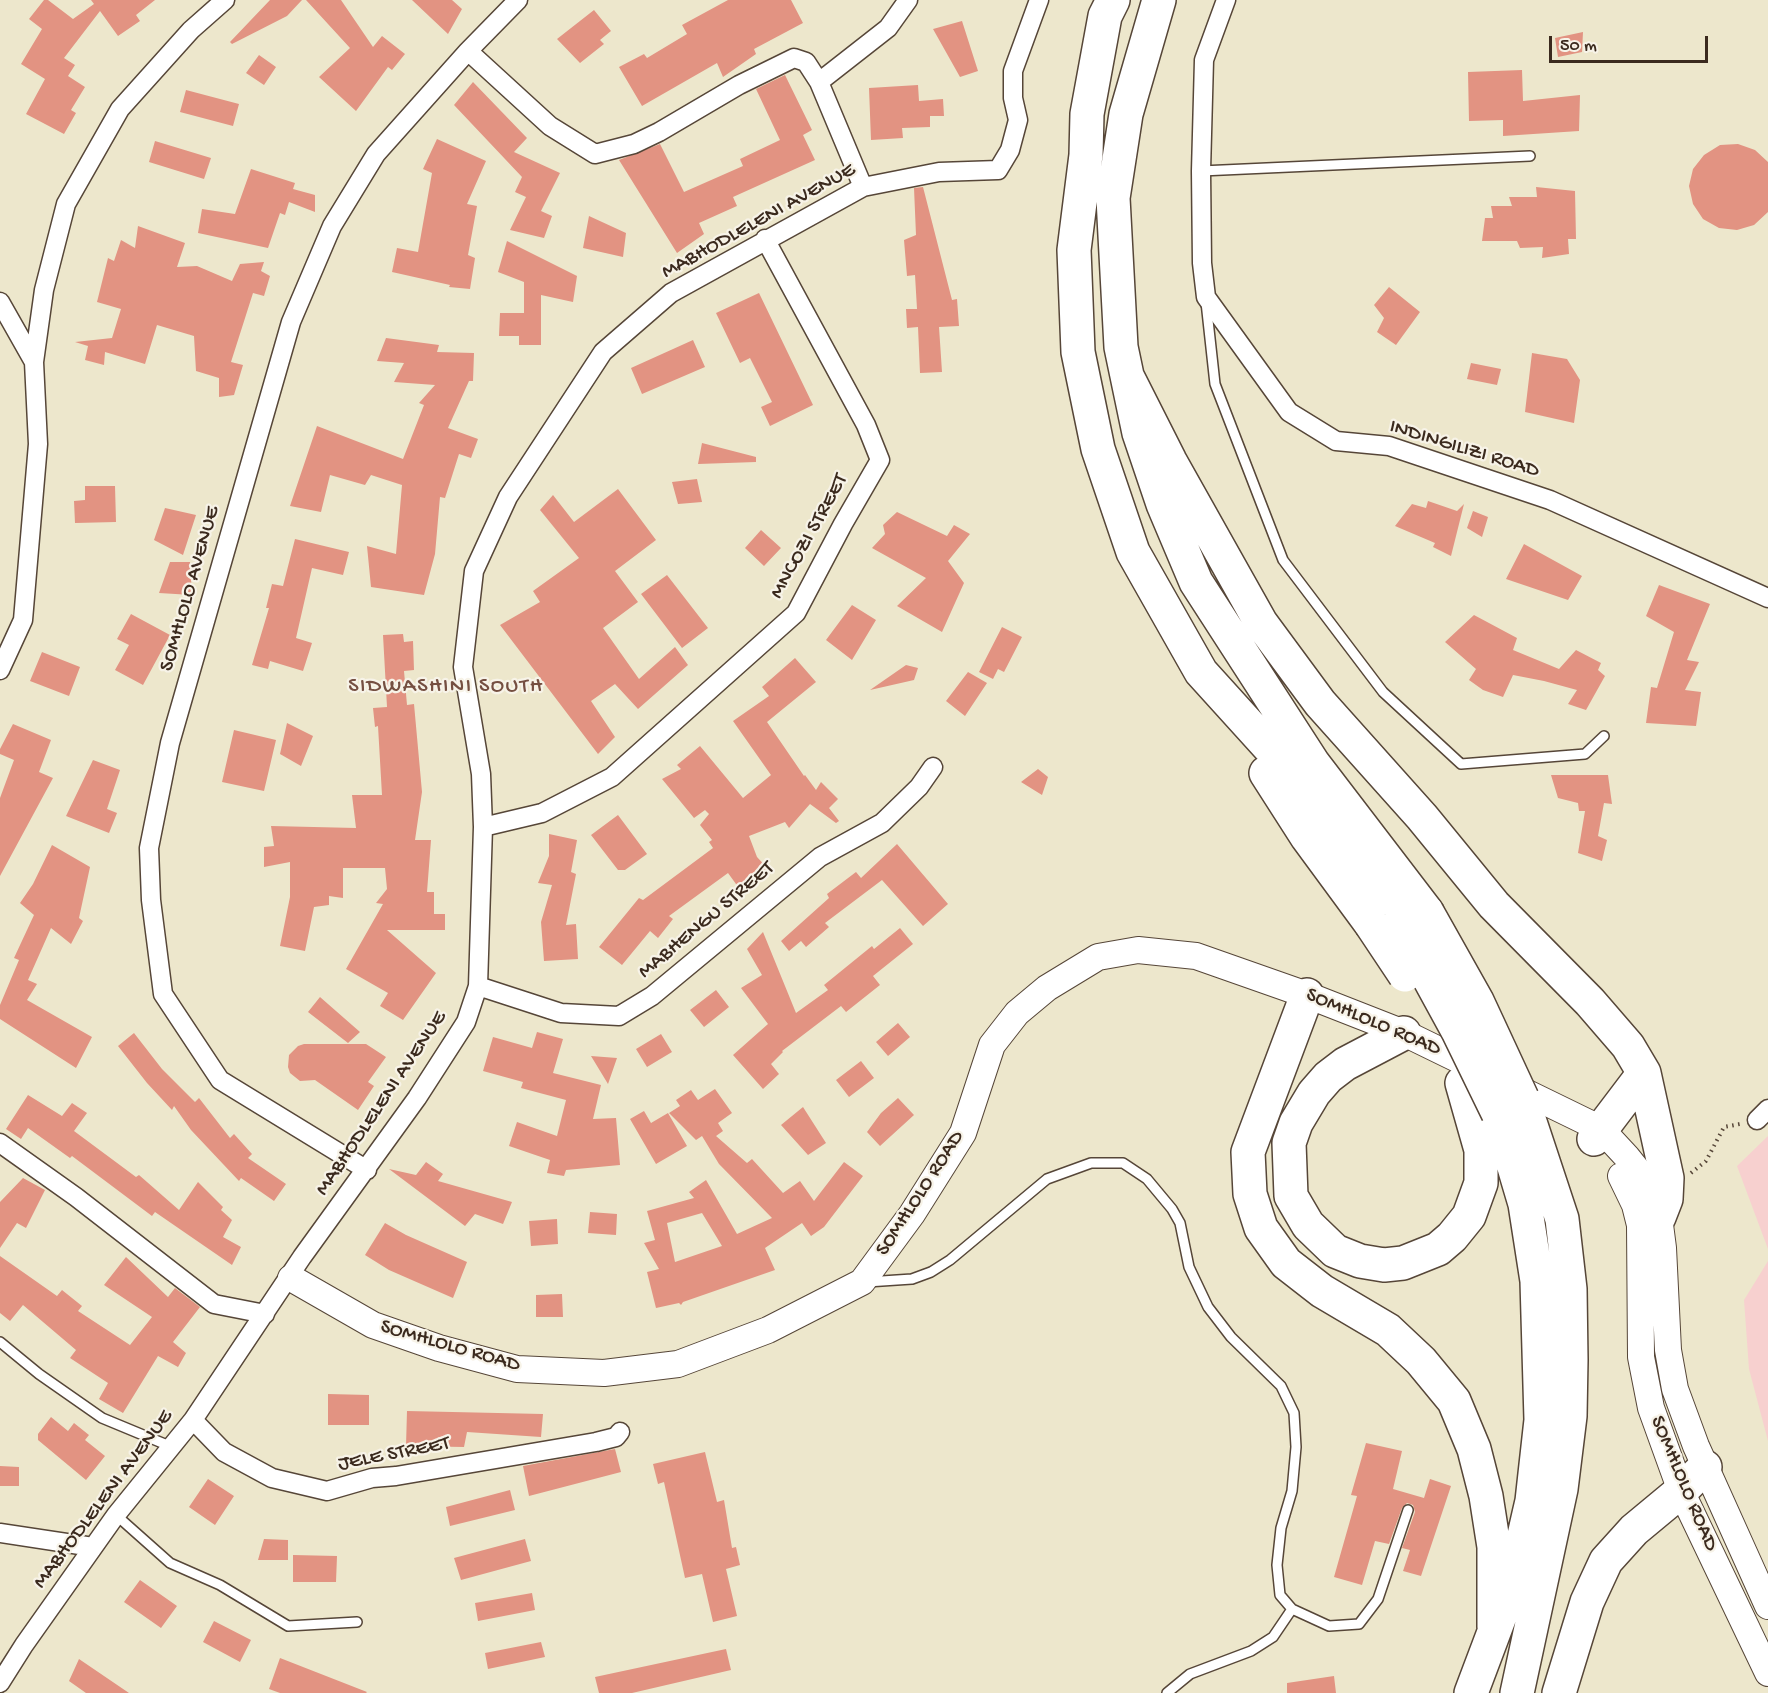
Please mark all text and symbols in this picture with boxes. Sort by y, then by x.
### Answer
scale bar [1552,24,1711,62]
text: 50 m [1560,36,1597,57]
street label: MABHODLELENI AVENUE [658,158,860,286]
street label: INDINGILIZI ROAD [1386,415,1542,485]
street label: MNCOZI STREET [765,470,855,604]
street label: SOMHLOLO AVENUE [155,504,227,674]
district label: SIDWASHINI SOUTH [348,675,544,701]
street label: MABHENGU STREET [634,857,780,985]
street label: SOMHLOLO ROAD [1302,983,1444,1063]
street label: MABHODLELENI AVENUE [311,1007,453,1201]
street label: SOMHLOLO ROAD [871,1127,971,1261]
street label: SOMHLOLO ROAD [377,1315,523,1379]
street label: MABHODLELENI AVENUE [29,1406,179,1594]
street label: SOMHLOLO ROAD [1643,1413,1723,1555]
street label: JELE STREET [336,1432,452,1478]

